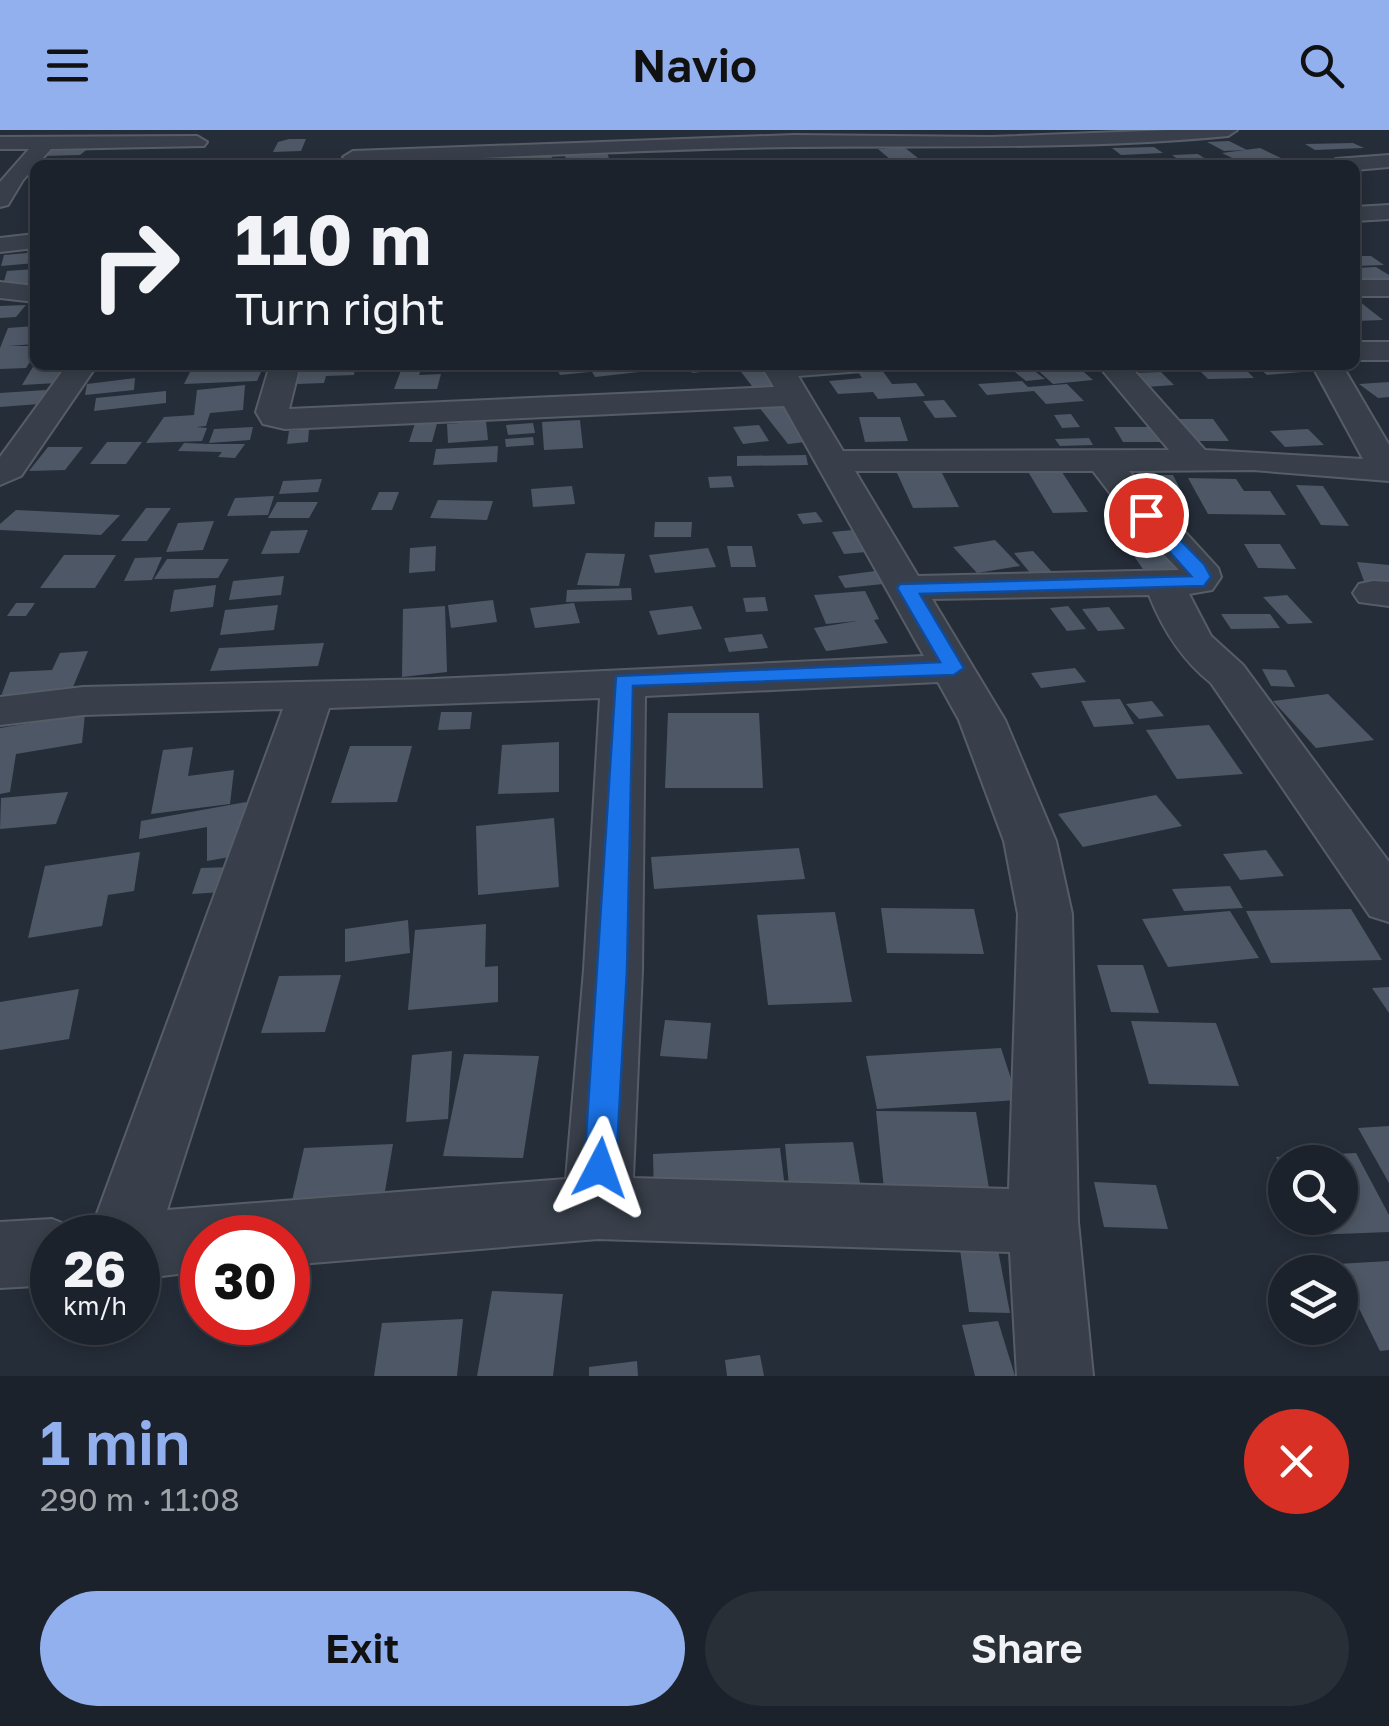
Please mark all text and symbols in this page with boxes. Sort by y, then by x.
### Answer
icon: menu [40,38,95,93]
text: Navio [632,38,757,92]
icon: search [1294,38,1349,93]
text: 110 m [235,196,431,280]
icon: right [70,200,200,330]
text: Turn right [235,281,445,335]
pin [1104,473,1189,558]
icon: arrive [1119,488,1174,543]
position arrow [548,1116,652,1220]
map controls [1268,1145,1358,1345]
button: search [1268,1145,1358,1235]
speed limit sign: 30 [180,1215,310,1345]
text: 26 [64,1238,126,1298]
button: layers [1268,1255,1358,1345]
text: km/h [63,1290,127,1321]
text: 1 min [40,1406,190,1478]
button: close [1244,1409,1349,1514]
text: 290 m · 11:08 [40,1480,240,1518]
button: Exit [40,1591,685,1706]
button: Share [705,1591,1349,1706]

